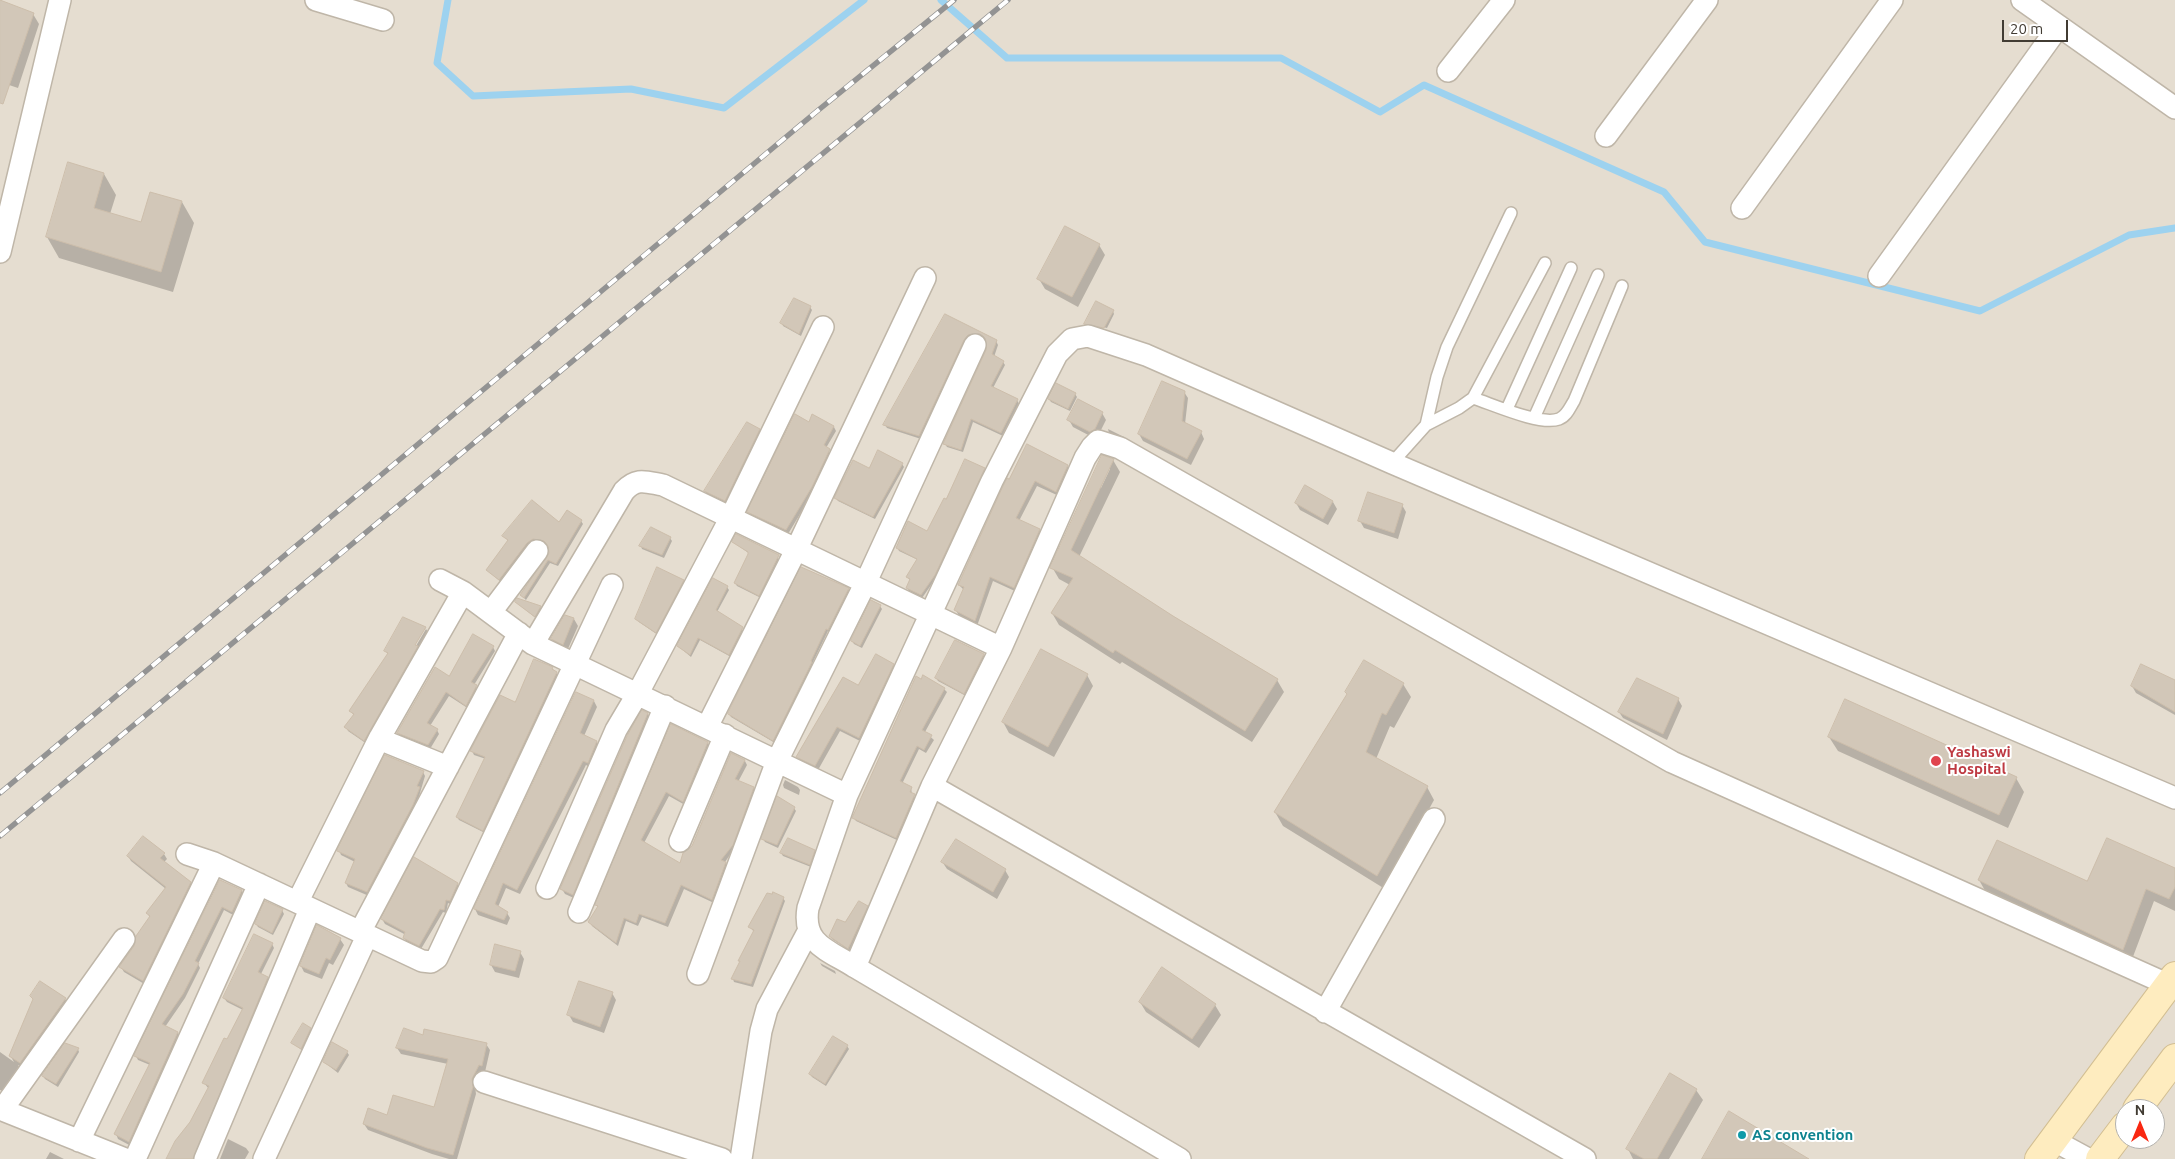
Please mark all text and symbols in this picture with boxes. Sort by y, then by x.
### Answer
scale bar [2005,10,2071,42]
text: 20 m [2010,20,2043,37]
place label: Yashaswi Hospital [1947,743,2011,778]
marker: Yashaswi Hospital [1929,754,1943,768]
north arrow [2115,1099,2165,1149]
text: N [2135,1102,2145,1118]
place label: AS convention [1752,1126,1853,1144]
marker: AS convention [1736,1129,1748,1141]

